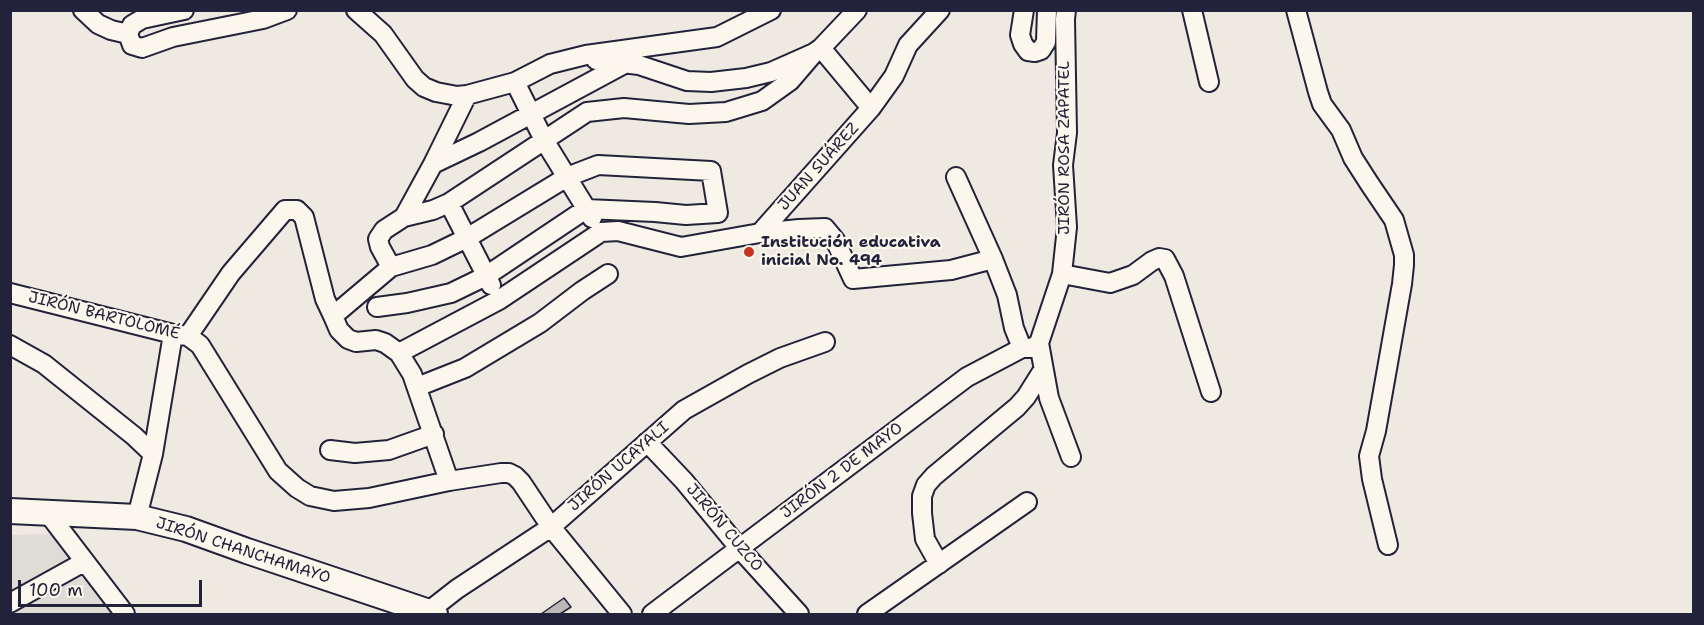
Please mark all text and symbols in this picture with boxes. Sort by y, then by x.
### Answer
street label: JIRÓN ROSA ZAPATEL [1055,61,1075,235]
street label: JUAN SUÁREZ [775,119,863,215]
place label: Institución educativa inicial No. 494 [761,233,941,271]
marker: Institución educativa inicial No. 494 [742,245,756,259]
street label: JIRÓN BARTOLOMÉ [26,288,182,344]
street label: JIRÓN UCAYALI [565,418,673,516]
street label: JIRÓN 2 DE MAYO [777,419,907,523]
street label: JIRÓN CUZCO [682,480,766,576]
street label: JIRÓN CHANCHAMAYO [153,514,333,588]
scale bar [21,568,206,606]
text: 100 m [29,578,83,602]

